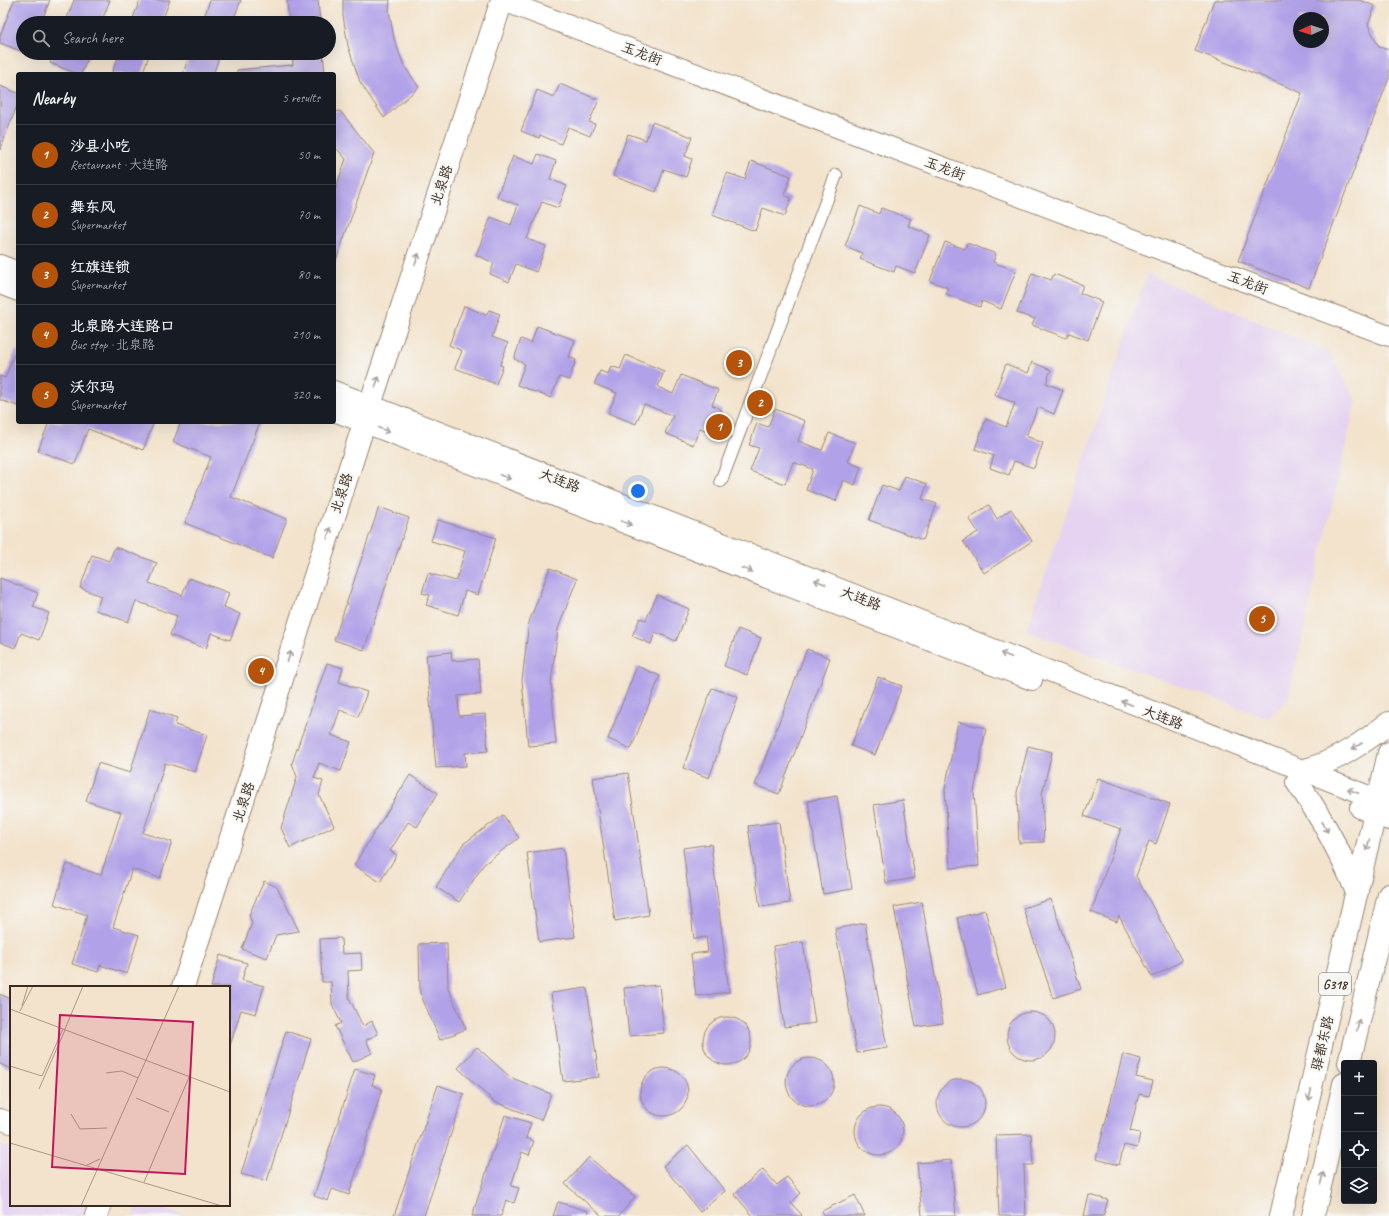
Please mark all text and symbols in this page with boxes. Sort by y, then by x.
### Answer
north arrow [1293,12,1329,48]
search box [16,16,336,60]
icon: search [30,27,52,49]
text: Search here [62,29,123,48]
street label: 玉龙街 [619,38,664,69]
text: Nearby [32,88,75,109]
text: 5 results [282,90,320,106]
text: 沙县小吃 [70,137,130,156]
text: 1 [42,147,48,163]
text: 50 m [298,147,320,163]
street label: 玉龙街 [922,153,967,184]
text: Restaurant · 大连路 [70,157,168,173]
street label: 北泉路 [427,163,456,208]
text: 舞东风 [70,198,115,217]
text: 2 [42,207,48,223]
text: 70 m [298,207,320,223]
text: Supermarket [70,217,125,233]
one-way arrow [414,252,421,265]
text: 红旗连锁 [70,258,130,277]
text: 3 [42,267,48,283]
text: 80 m [298,267,320,283]
street label: 玉龙街 [1225,267,1270,298]
text: Supermarket [70,277,125,293]
text: 北泉路大连路口 [70,317,175,336]
text: 4 [42,327,48,343]
text: 210 m [292,327,320,343]
text: Bus stop · 北泉路 [70,337,155,353]
pin: 3 [726,348,752,378]
one-way arrow [374,376,381,389]
text: 沃尔玛 [70,378,115,397]
text: 5 [42,387,48,403]
text: 320 m [292,387,320,403]
pin: 2 [747,388,773,418]
text: Supermarket [70,397,125,413]
pin: 1 [706,412,732,442]
one-way arrow [377,426,389,434]
street label: 大连路 [537,465,582,496]
street label: 北泉路 [327,471,356,516]
one-way arrow [498,473,510,481]
your location [628,481,648,501]
one-way arrow [620,520,632,528]
one-way arrow [326,526,333,539]
one-way arrow [741,567,753,575]
one-way arrow [814,577,826,585]
street label: 大连路 [838,583,883,614]
pin: 5 [1249,604,1275,634]
one-way arrow [286,650,293,663]
one-way arrow [1001,651,1013,658]
pin: 4 [248,656,274,686]
one-way arrow [1122,698,1134,706]
street label: 大连路 [1140,702,1185,733]
one-way arrow [1351,742,1363,750]
street label: 北泉路 [229,780,258,825]
one-way arrow [1347,786,1359,794]
one-way arrow [1322,821,1329,833]
one-way arrow [1364,839,1371,852]
road number: G318 [1319,973,1351,995]
inset map [10,986,230,1206]
street label: 驿都东路 [1308,1014,1337,1072]
one-way arrow [1355,1019,1362,1032]
map controls [1341,1060,1377,1204]
button: + [1341,1060,1377,1096]
one-way arrow [1305,1088,1313,1101]
button: − [1341,1096,1377,1132]
button: locate [1341,1132,1377,1168]
button: layers [1341,1168,1377,1204]
one-way arrow [1318,1172,1326,1185]

